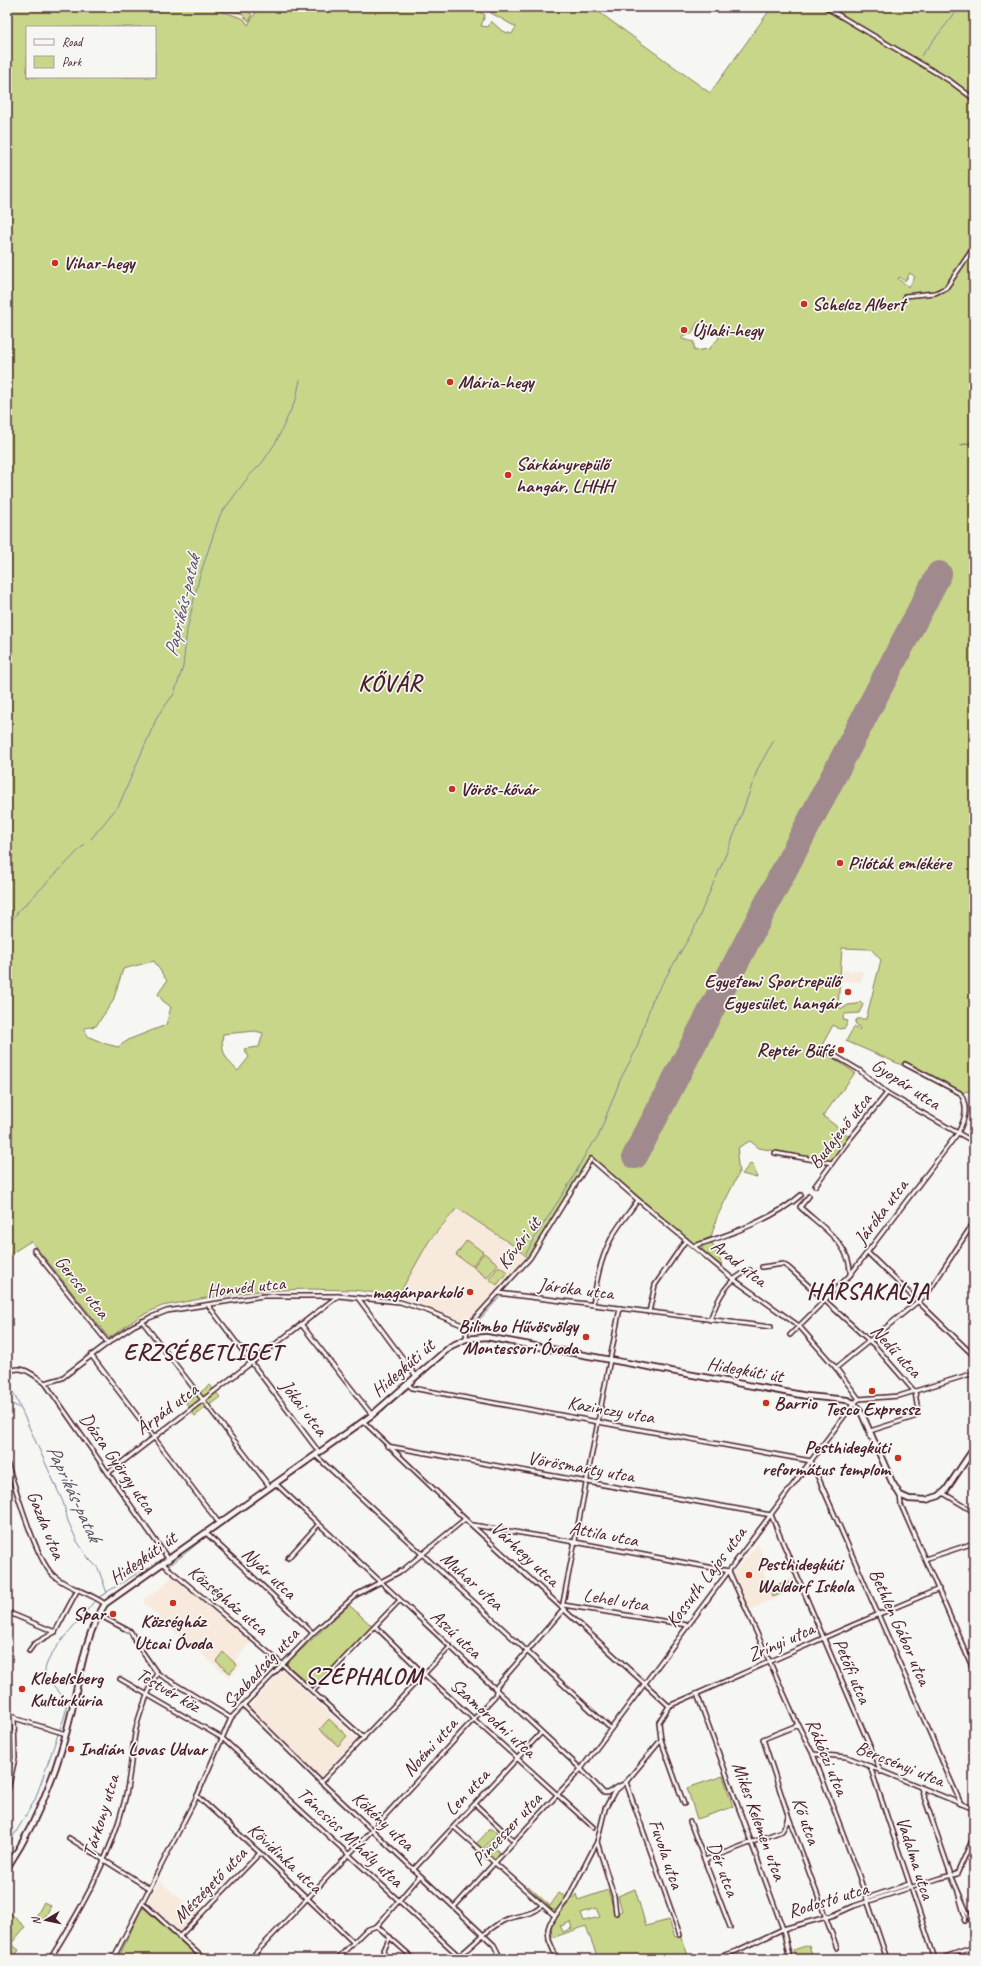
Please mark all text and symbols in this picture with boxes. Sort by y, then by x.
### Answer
legend [26,26,156,78]
text: Road [62,34,84,50]
text: Park [62,54,83,70]
place label: Vihar-hegy [63,251,137,275]
marker: Vihar-hegy [50,258,60,268]
place label: Schelcz Albert [812,292,908,316]
marker: Schelcz Albert [799,299,809,309]
place label: Újlaki-hegy [692,318,765,342]
marker: Újlaki-hegy [679,325,689,335]
place label: Mária-hegy [458,370,536,394]
marker: Mária-hegy [445,377,455,387]
place label: Sárkányrepülő hangár, LHHH [516,452,617,498]
marker: Sárkányrepülő hangár, LHHH [503,470,513,480]
water label: Paprikás-patak [158,549,207,659]
district label: KŐVÁR [358,669,424,698]
place label: Vörös-kővár [460,777,540,801]
marker: Vörös-kővár [447,784,457,794]
place label: Pilóták emlékére [848,851,953,875]
marker: Pilóták emlékére [835,858,845,868]
place label: Egyetemi Sportrepülő Egyesület, hangár [704,969,843,1015]
marker: Egyetemi Sportrepülő Egyesület, hangár [843,987,853,997]
place label: Reptér Büfé [757,1038,836,1062]
marker: Reptér Büfé [836,1045,846,1055]
street label: Gyopár utca [867,1053,946,1116]
street label: Budajenő utca [803,1087,878,1174]
street label: Járóka utca [848,1173,915,1250]
street label: Kővári út [492,1211,547,1274]
street label: Arad utca [706,1234,773,1294]
street label: Gercse utca [49,1251,116,1325]
street label: Honvéd utca [206,1271,288,1303]
street label: Járóka utca [536,1272,617,1306]
district label: HÁRSAKALJA [807,1277,930,1306]
place label: magánparkoló [372,1280,465,1304]
marker: magánparkoló [465,1287,475,1297]
place label: Bilimbo Hűvösvölgy Montessori Óvoda [458,1314,581,1360]
street label: Nedű utca [865,1319,928,1384]
marker: Bilimbo Hűvösvölgy Montessori Óvoda [581,1332,591,1342]
street label: Hidegkúti út [366,1333,441,1402]
district label: ERZSÉBETLIGET [123,1338,287,1367]
street label: Hidegkúti út [705,1352,787,1389]
street label: Jókai utca [274,1374,334,1442]
street label: Árpád utca [131,1377,204,1440]
marker: Tesco Expressz [867,1386,877,1396]
street label: Kazinczy utca [566,1391,658,1430]
place label: Barrio [774,1391,818,1415]
place label: Tesco Expressz [825,1397,921,1421]
marker: Barrio [761,1398,771,1408]
street label: Dózsa György utca [74,1408,162,1519]
place label: Pesthidegkúti református templom [762,1435,892,1481]
water label: Paprikás-patak [41,1441,109,1548]
street label: Vörösmarty utca [526,1446,638,1489]
marker: Pesthidegkúti református templom [893,1453,903,1463]
street label: Gazda utca [21,1487,71,1564]
street label: Várhegy utca [486,1516,566,1593]
street label: Attila utca [568,1516,642,1553]
street label: Kossuth Lajos utca [660,1520,753,1632]
street label: Hidegkúti út [105,1525,183,1590]
street label: Nyár utca [237,1542,302,1605]
street label: Muhar utca [435,1546,510,1617]
place label: Pesthidegkúti Waldorf Iskola [757,1552,855,1598]
street label: Községház utca [183,1560,274,1641]
street label: Bethlen Gábor utca [864,1565,937,1691]
marker: Pesthidegkúti Waldorf Iskola [744,1570,754,1580]
street label: Lehel utca [582,1583,652,1617]
marker: Községház Utcai Óvoda [168,1598,178,1608]
place label: Spar [73,1602,107,1626]
street label: Aszú utca [425,1604,488,1665]
marker: Spar [108,1609,118,1619]
place label: Községház Utcai Óvoda [134,1609,213,1655]
street label: Zrínyi utca [744,1616,820,1667]
street label: Szabadság utca [218,1622,305,1713]
street label: Petőfi utca [828,1635,877,1708]
street label: Testvér köz [132,1662,206,1719]
district label: SZÉPHALOM [305,1662,425,1691]
place label: Klebelsberg Kultúrkúria [30,1666,105,1712]
street label: Szamorodni utca [445,1673,543,1764]
marker: Klebelsberg Kultúrkúria [17,1684,27,1694]
street label: Noémi utca [397,1711,464,1782]
street label: Rákóczi utca [800,1715,855,1801]
street label: Bercsényi utca [852,1735,950,1793]
place label: Indián Lovas Udvar [79,1737,209,1761]
marker: Indián Lovas Udvar [66,1744,76,1754]
street label: Mikes Kelemen utca [726,1758,792,1885]
street label: Len utca [439,1762,496,1821]
street label: Tárkony utca [77,1770,126,1860]
street label: Táncsics Mihály utca [292,1782,409,1893]
street label: Kökény utca [347,1786,420,1857]
street label: Pinceszer utca [467,1786,548,1871]
street label: Kő utca [786,1794,826,1849]
street label: Vadalma utca [890,1814,940,1904]
street label: Fuvola utca [643,1816,689,1893]
street label: Kövidinka utca [243,1817,328,1899]
street label: Dér utca [702,1838,745,1901]
street label: Mészégető utca [168,1841,253,1928]
street label: Rodostó utca [785,1876,872,1924]
north arrow [26,1900,66,1940]
text: N [28,1915,44,1926]

